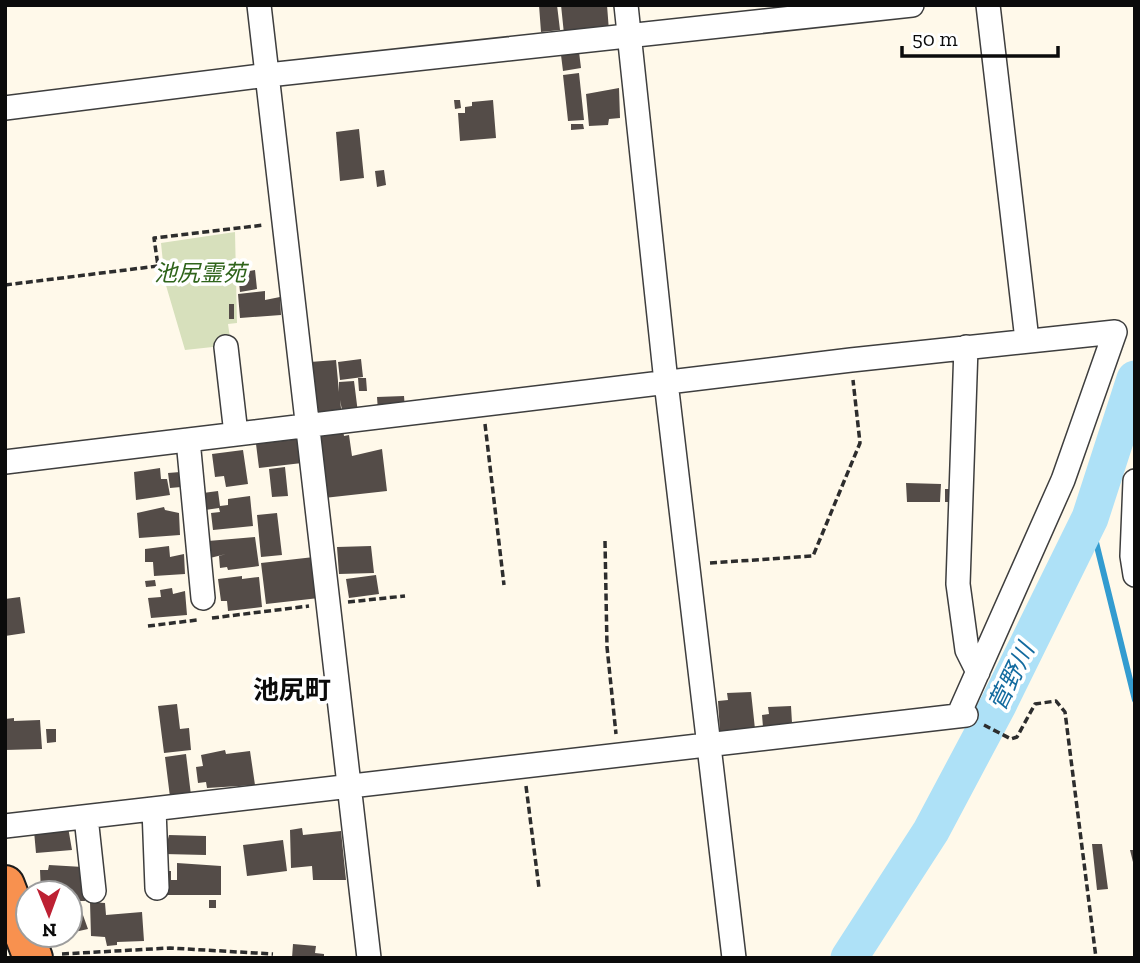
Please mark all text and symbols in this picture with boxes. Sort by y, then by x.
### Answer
scale bar [902,14,1058,58]
text: 50 m [912,26,958,51]
park label: 池尻霊苑 [154,259,250,287]
water label: 菅野川 [982,636,1041,716]
district label: 池尻町 [253,674,331,706]
north arrow [14,879,84,949]
text: N [42,919,57,942]

